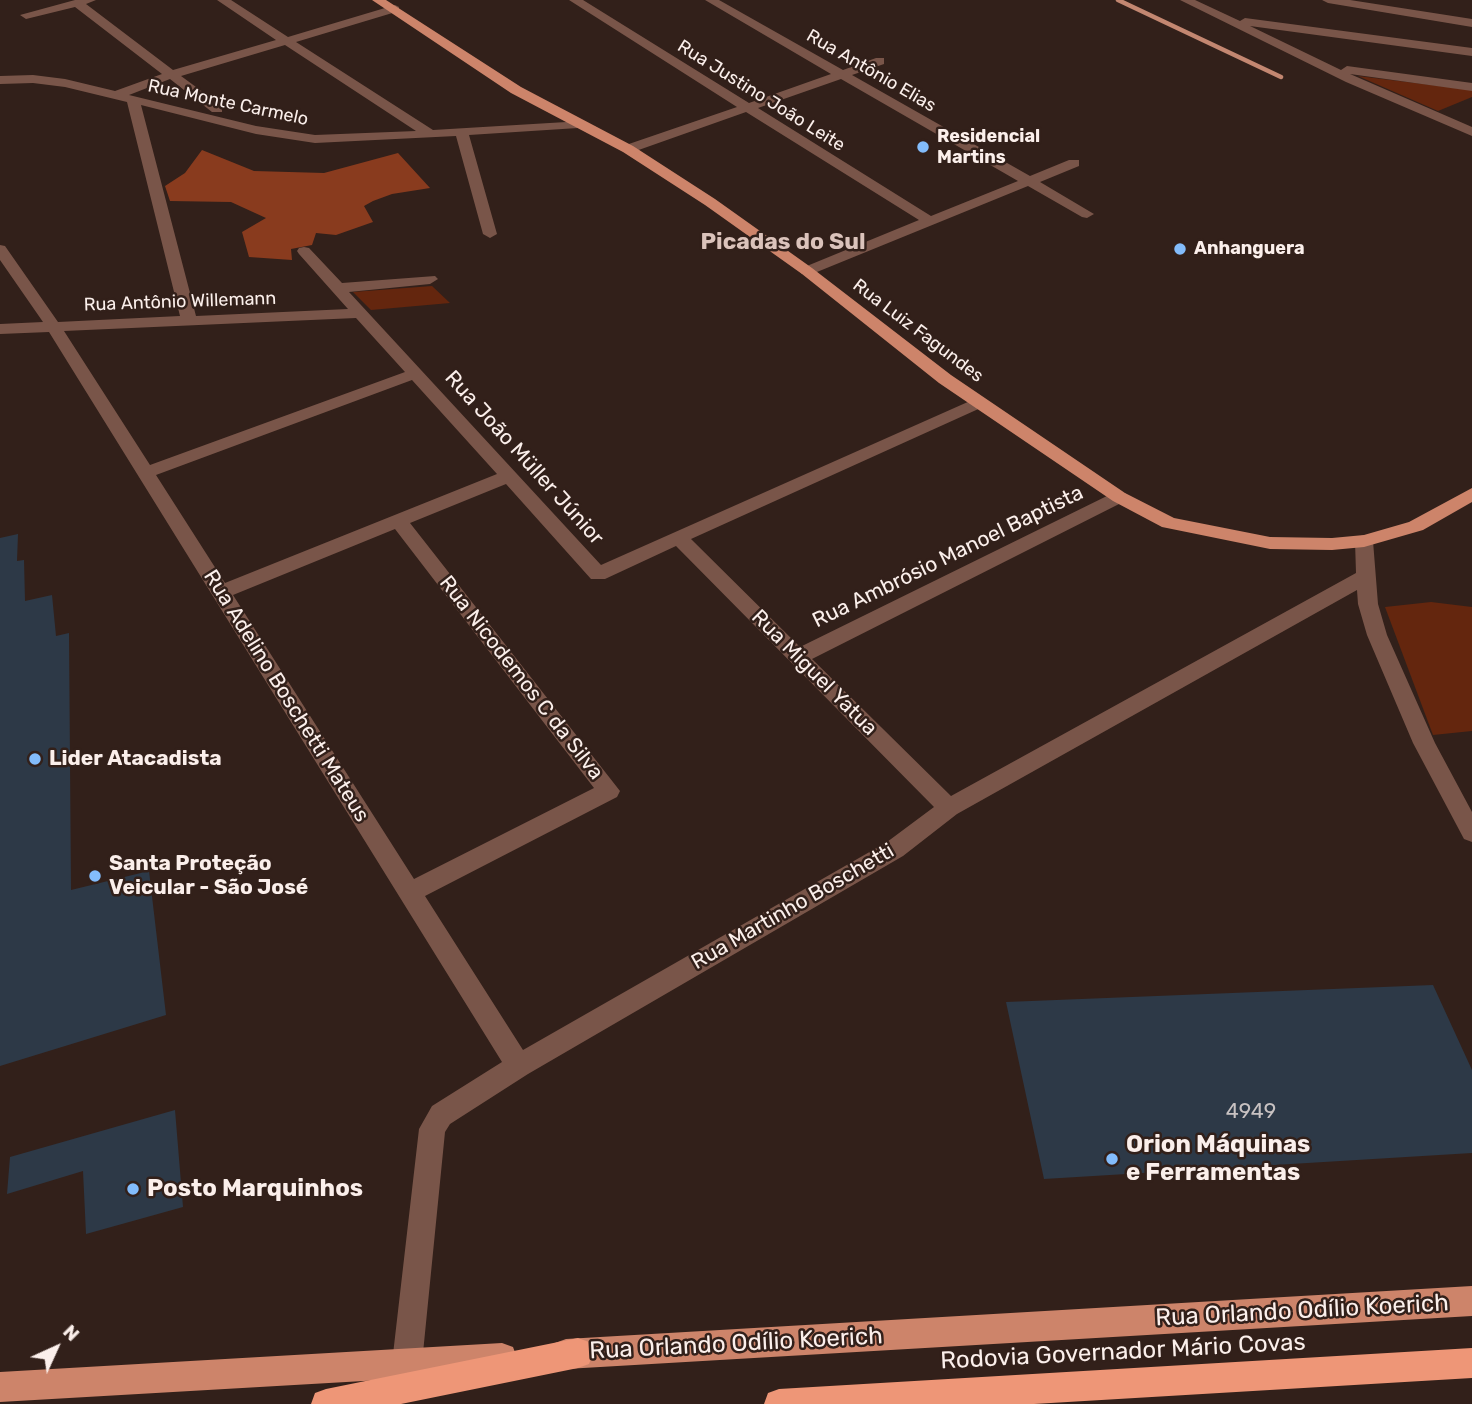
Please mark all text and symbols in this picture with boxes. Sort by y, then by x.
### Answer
street label: Rua Antônio Elias [802,25,940,117]
street label: Rua Justino João Leite [673,36,849,156]
street label: Rua Monte Carmelo [146,75,310,131]
place label: Residencial Martins [937,126,1040,168]
marker: Residencial Martins [915,139,931,155]
district label: Picadas do Sul [700,228,866,256]
place label: Anhanguera [1194,238,1305,260]
marker: Anhanguera [1172,241,1188,257]
street label: Rua Luiz Fagundes [848,275,988,387]
street label: Rua Antônio Willemann [83,288,277,316]
street label: Rua João Müller Júnior [439,366,609,550]
street label: Rua Ambrósio Manoel Baptista [809,480,1087,634]
street label: Rua Adelino Boschetti Mateus [198,565,374,827]
street label: Rua Nicodemos C da Silva [434,571,608,785]
street label: Rua Miguel Yatua [746,605,882,741]
place label: Lider Atacadista [49,746,222,772]
marker: Lider Atacadista [27,751,43,767]
street label: Rua Martinho Boschetti [687,839,899,975]
place label: Santa Proteção Veicular - São José [109,851,308,901]
marker: Santa Proteção Veicular - São José [87,868,103,884]
house number: 4949 [1226,1099,1276,1125]
place label: Orion Máquinas e Ferramentas [1126,1131,1310,1187]
marker: Orion Máquinas e Ferramentas [1104,1151,1120,1167]
place label: Posto Marquinhos [147,1175,363,1203]
marker: Posto Marquinhos [125,1181,141,1197]
street label: Rua Orlando Odílio Koerich [1155,1289,1449,1333]
north arrow [21,1313,91,1383]
text: N [58,1320,84,1346]
street label: Rua Orlando Odílio Koerich [589,1322,883,1366]
street label: Rodovia Governador Mário Covas [940,1328,1306,1376]

